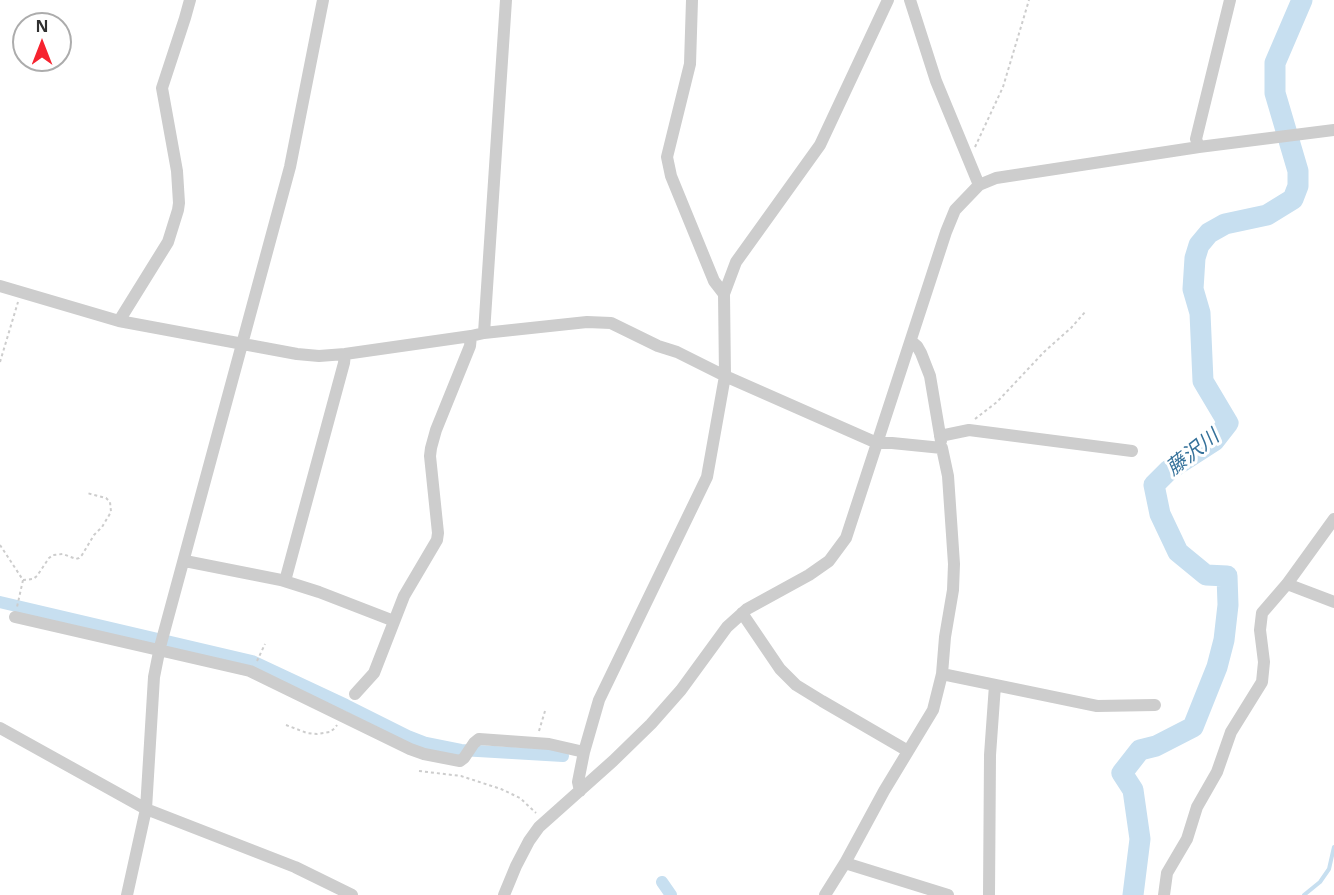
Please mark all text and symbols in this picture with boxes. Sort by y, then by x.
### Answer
north arrow [12,12,72,72]
text: N [35,15,49,37]
water label: 藤沢川 [1162,425,1224,481]

